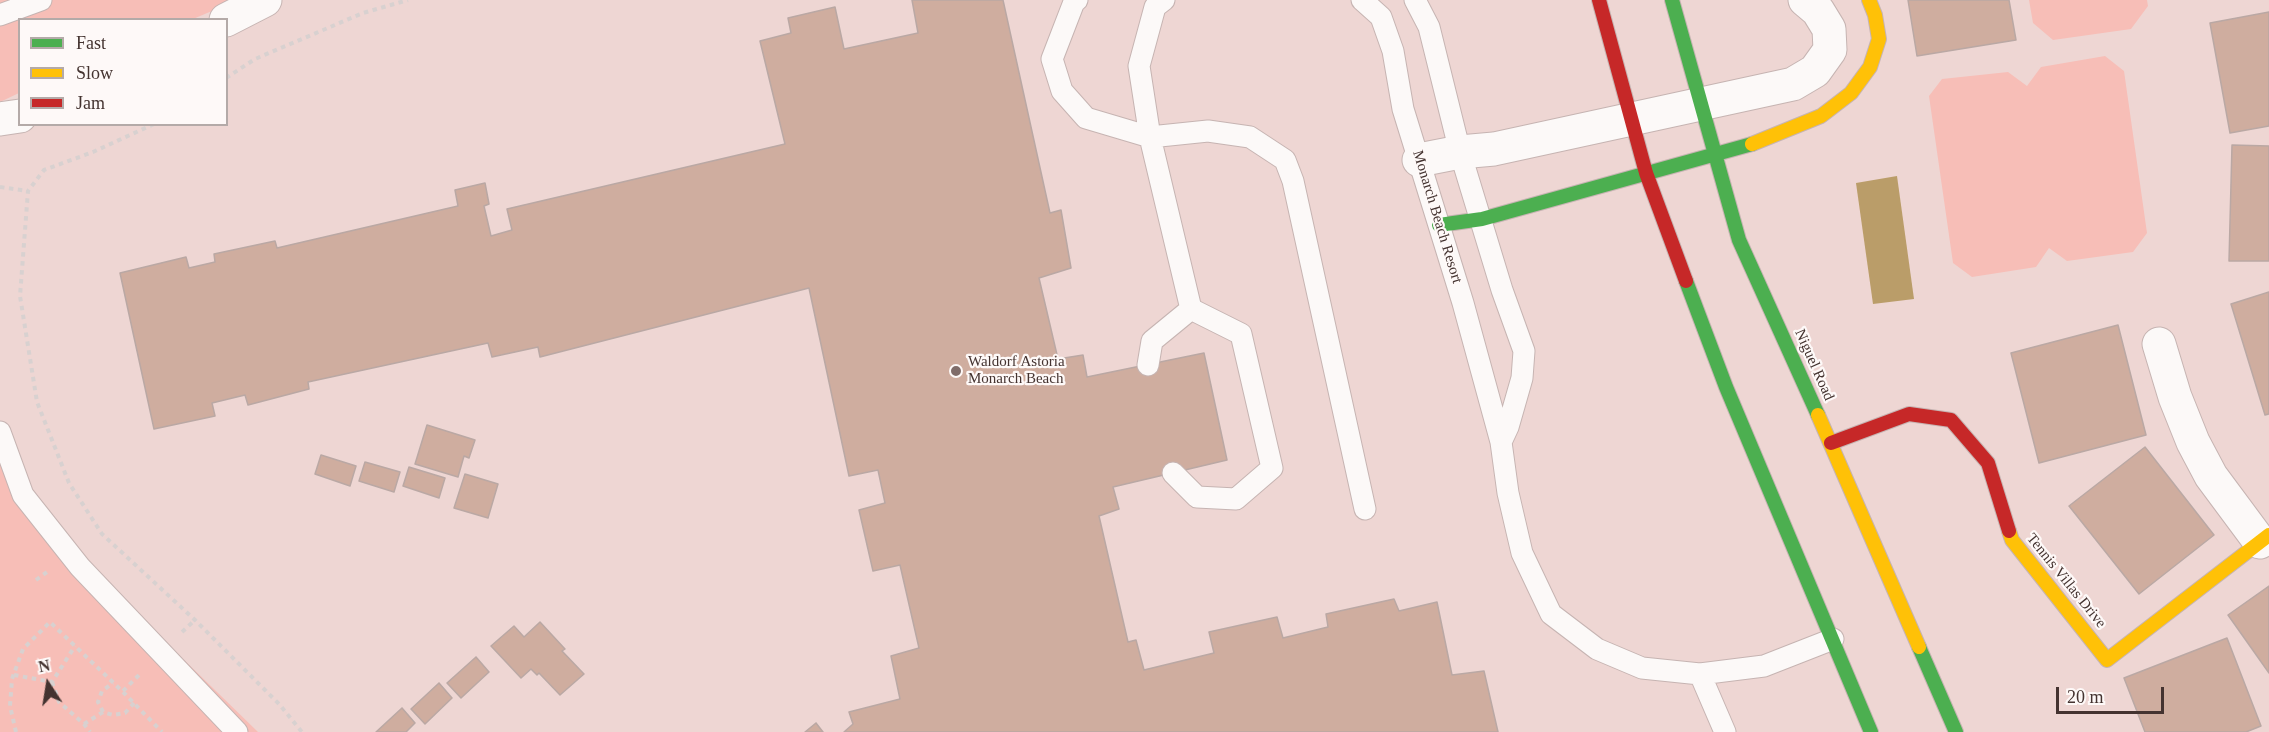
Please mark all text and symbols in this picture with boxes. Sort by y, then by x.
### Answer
legend [18,18,228,126]
text: Fast [76,33,106,53]
text: Slow [76,63,113,83]
text: Jam [76,93,105,113]
street label: Monarch Beach Resort [1408,148,1466,286]
street label: Niguel Road [1790,327,1838,403]
place label: Waldorf Astoria Monarch Beach [968,353,1065,388]
marker: Waldorf Astoria Monarch Beach [949,364,963,378]
street label: Tennis Villas Drive [2022,530,2110,632]
north arrow [18,654,78,714]
text: N [37,656,52,675]
scale bar [2059,675,2167,713]
text: 20 m [2067,687,2104,707]

